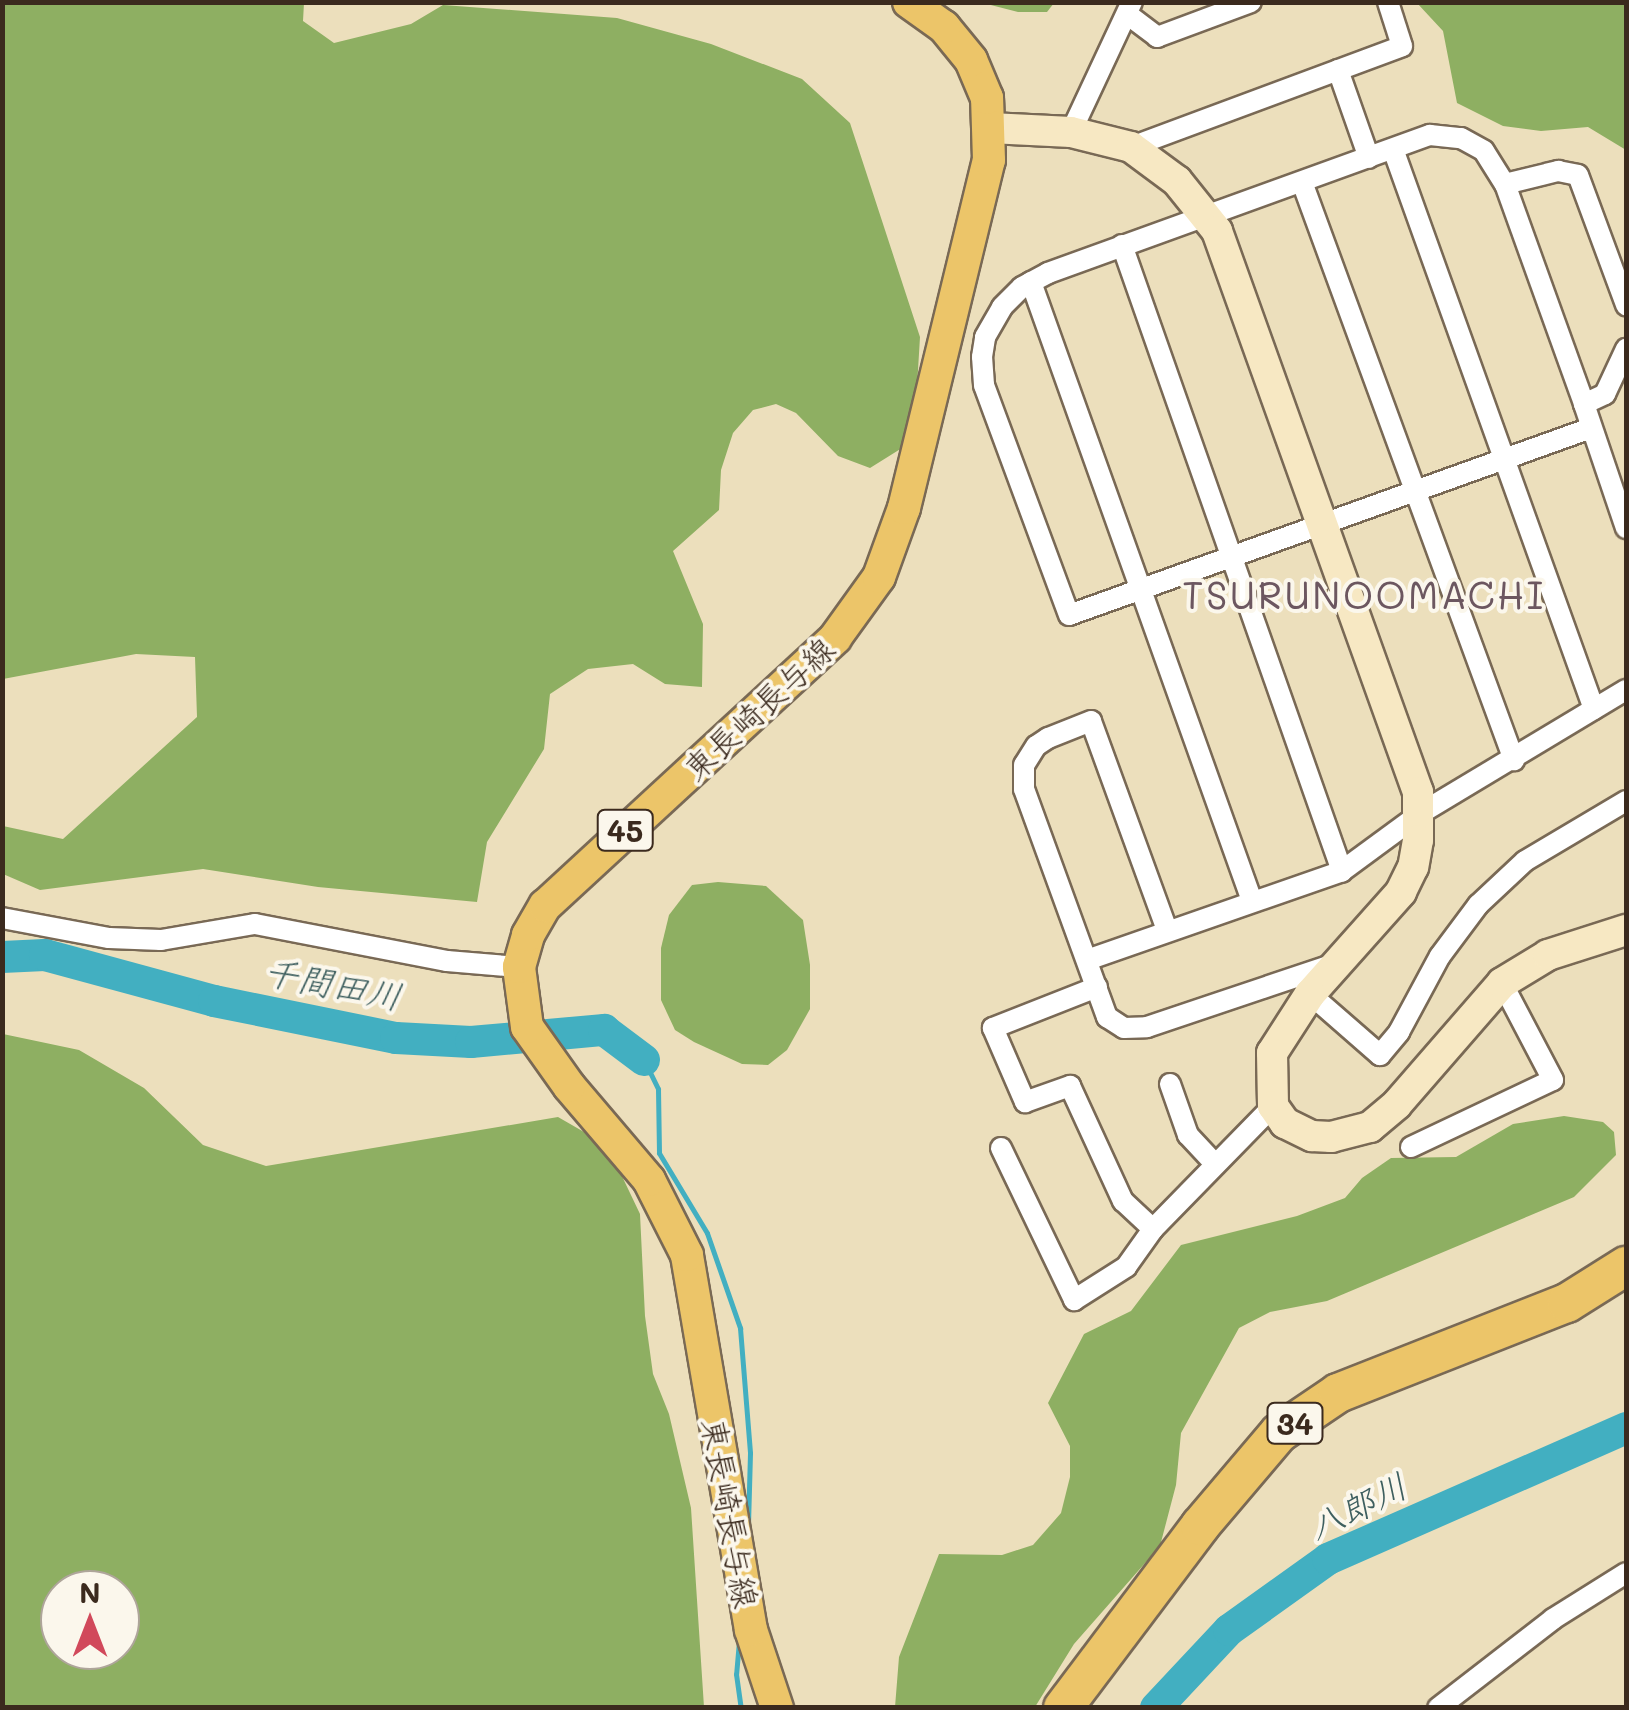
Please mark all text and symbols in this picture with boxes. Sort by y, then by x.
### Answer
district label: TSURUNOOMACHI [1182,572,1546,618]
street label: 東長崎長与線 [675,628,841,788]
road number: 45 [595,805,655,855]
water label: 千間田川 [260,949,406,1017]
road number: 34 [1265,1398,1325,1448]
street label: 東長崎長与線 [695,1415,767,1611]
water label: 八郎川 [1301,1463,1413,1547]
north arrow [40,1570,140,1670]
text: N [79,1574,101,1610]

